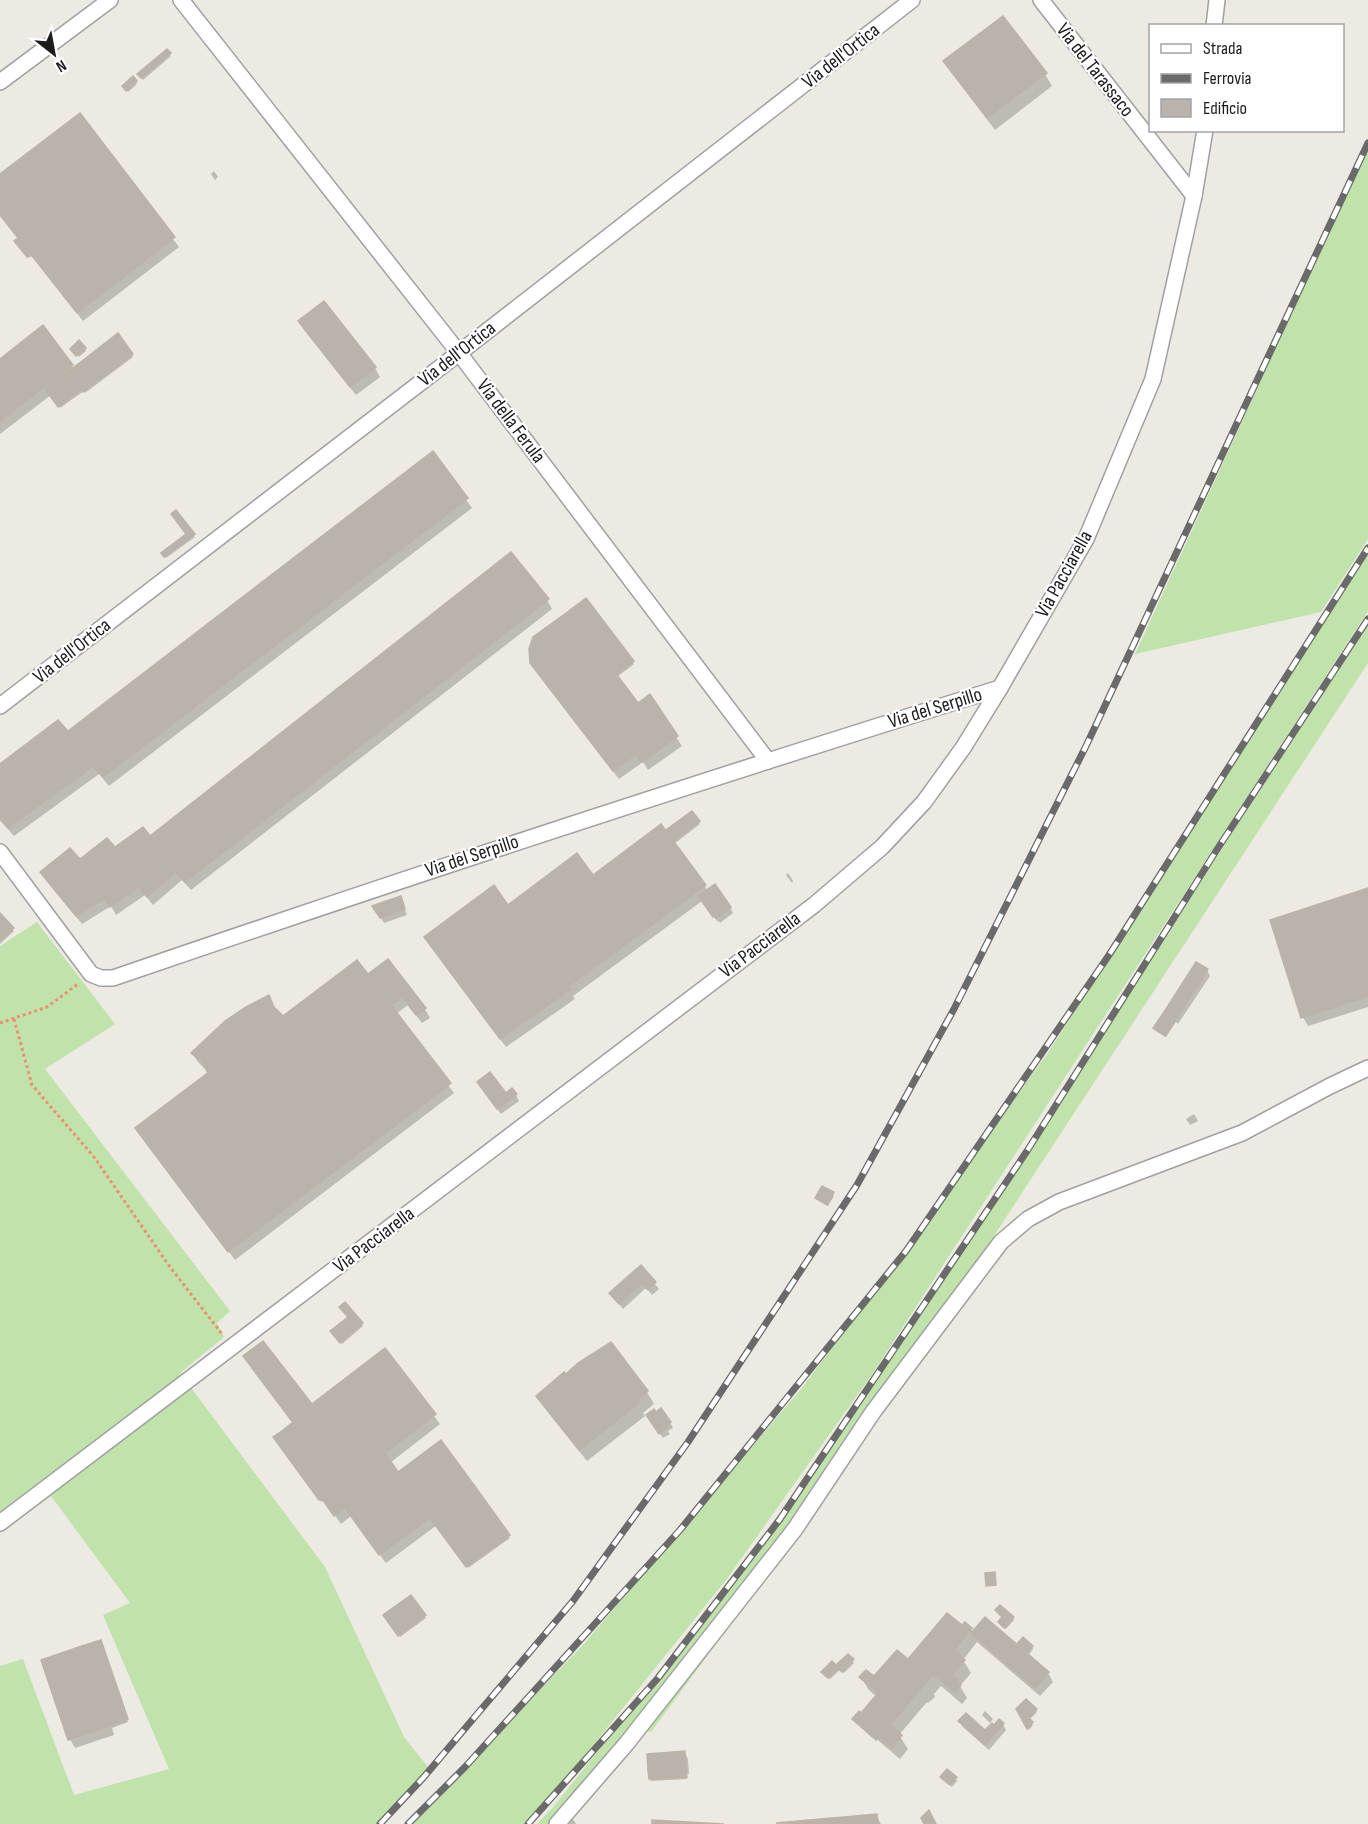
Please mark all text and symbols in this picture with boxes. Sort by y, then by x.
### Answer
street label: Via dell'Ortica [797,18,885,94]
street label: Via del Tarassaco [1051,18,1139,122]
north arrow [24,24,84,84]
legend [1149,24,1344,132]
text: Strada [1203,38,1243,59]
text: N [52,55,70,76]
text: Ferrovia [1203,68,1251,89]
text: Edificio [1203,98,1247,119]
street label: Via dell'Ortica [413,316,501,392]
street label: Via della Ferula [472,374,550,468]
street label: Via Pacciarella [1030,526,1098,622]
street label: Via dell'Ortica [28,613,116,689]
street label: Via del Serpillo [885,682,985,734]
street label: Via del Serpillo [422,830,522,882]
street label: Via Pacciarella [715,907,805,983]
street label: Via Pacciarella [329,1202,419,1278]

